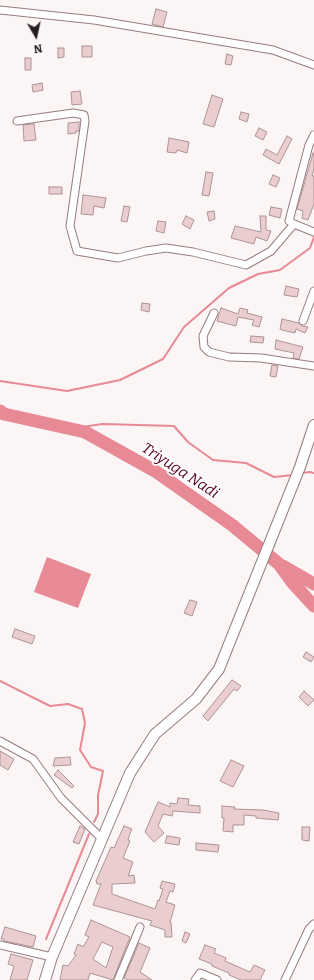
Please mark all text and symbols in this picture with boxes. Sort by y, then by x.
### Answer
north arrow [16,16,56,56]
text: N [33,41,43,55]
water label: Triyuga Nadi [138,439,222,503]

